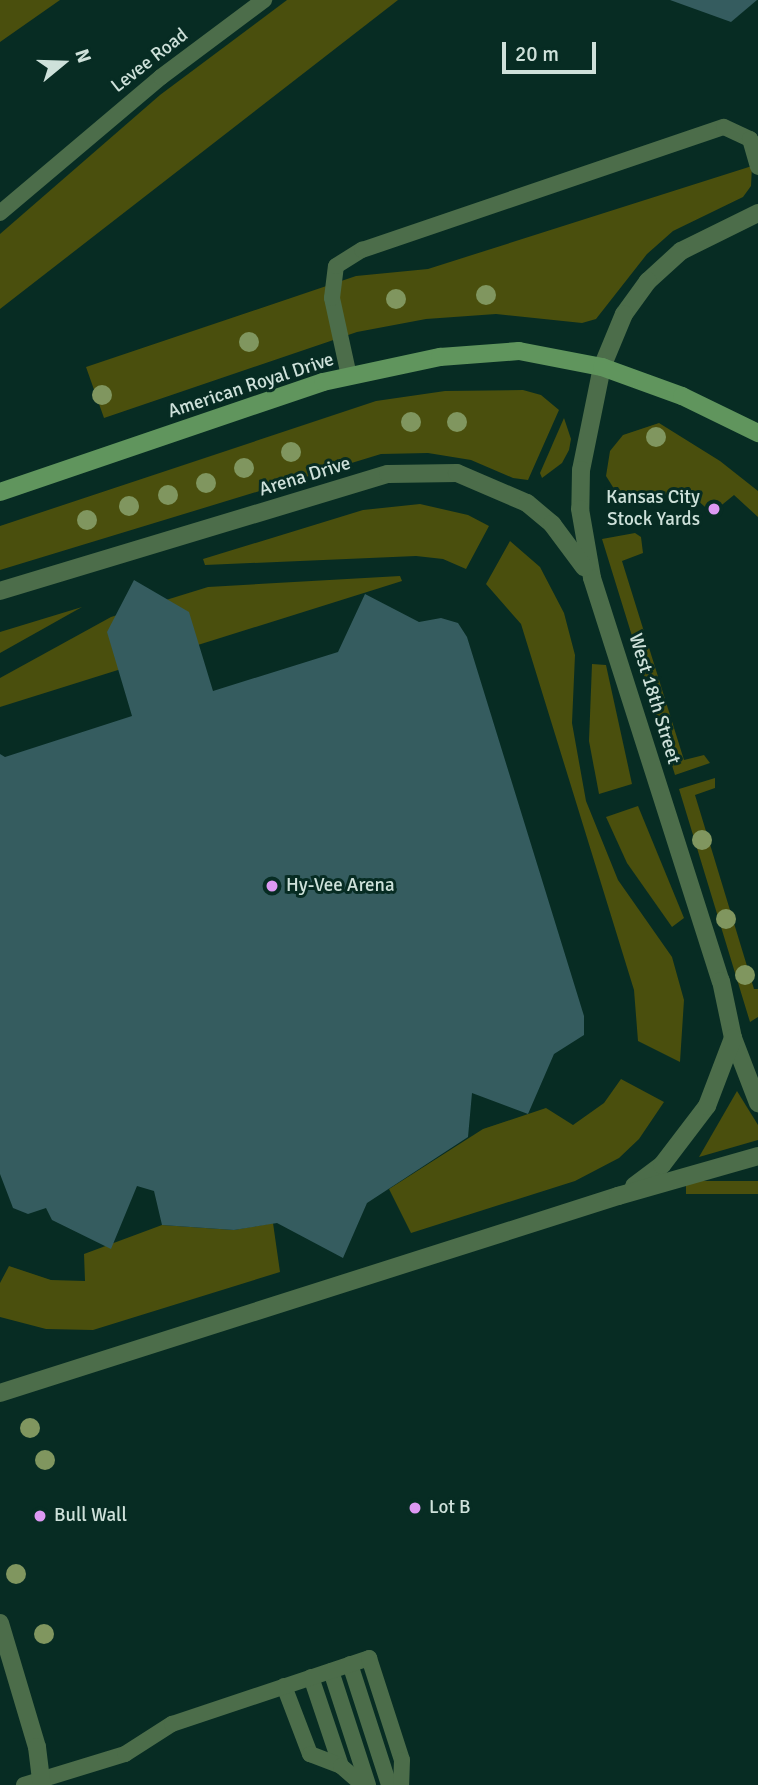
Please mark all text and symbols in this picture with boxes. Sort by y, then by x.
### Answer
street label: Levee Road [107,24,193,98]
north arrow [28,28,98,98]
scale bar [506,28,600,72]
text: 20 m [515,41,559,67]
text: N [69,46,96,66]
street label: American Royal Drive [165,348,337,424]
street label: Arena Drive [257,452,353,502]
place label: Kansas City Stock Yards [606,487,700,531]
marker: Kansas City Stock Yards [706,501,722,517]
street label: West 18th Street [623,631,685,767]
place label: Hy-Vee Arena [286,875,395,897]
marker: Hy-Vee Arena [264,878,280,894]
place label: Lot B [429,1497,470,1519]
marker: Lot B [407,1500,423,1516]
place label: Bull Wall [54,1505,127,1527]
marker: Bull Wall [32,1508,48,1524]

